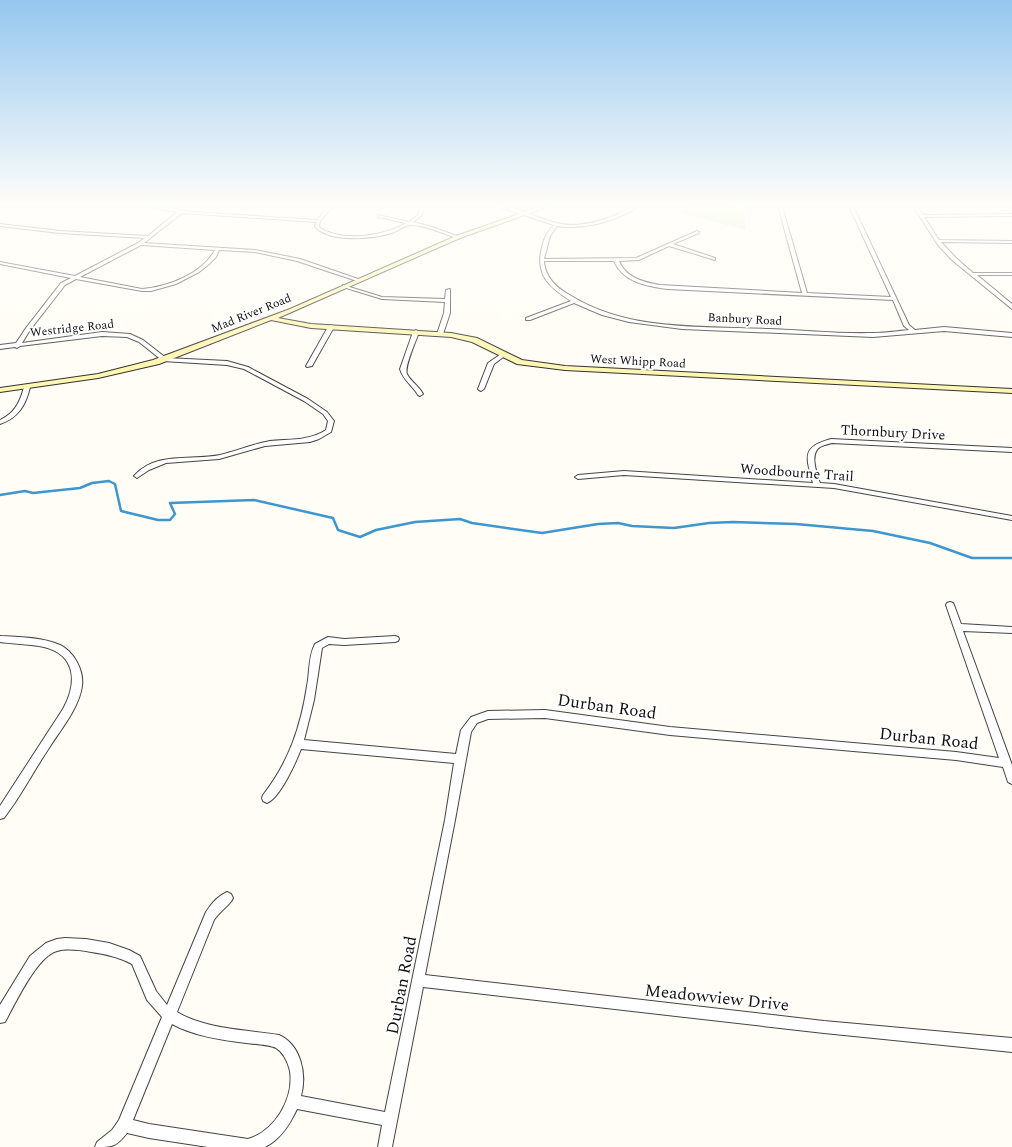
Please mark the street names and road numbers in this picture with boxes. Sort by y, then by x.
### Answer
street label: Mad River Road [208,289,294,338]
street label: Banbury Road [707,308,783,331]
street label: Westridge Road [29,315,115,342]
street label: West Whipp Road [590,350,687,374]
street label: Thornbury Drive [840,419,946,446]
street label: Woodbourne Trail [739,458,855,487]
street label: Durban Road [556,687,658,727]
street label: Durban Road [878,721,980,757]
street label: Durban Road [380,934,424,1037]
street label: Meadowview Drive [644,977,790,1018]

